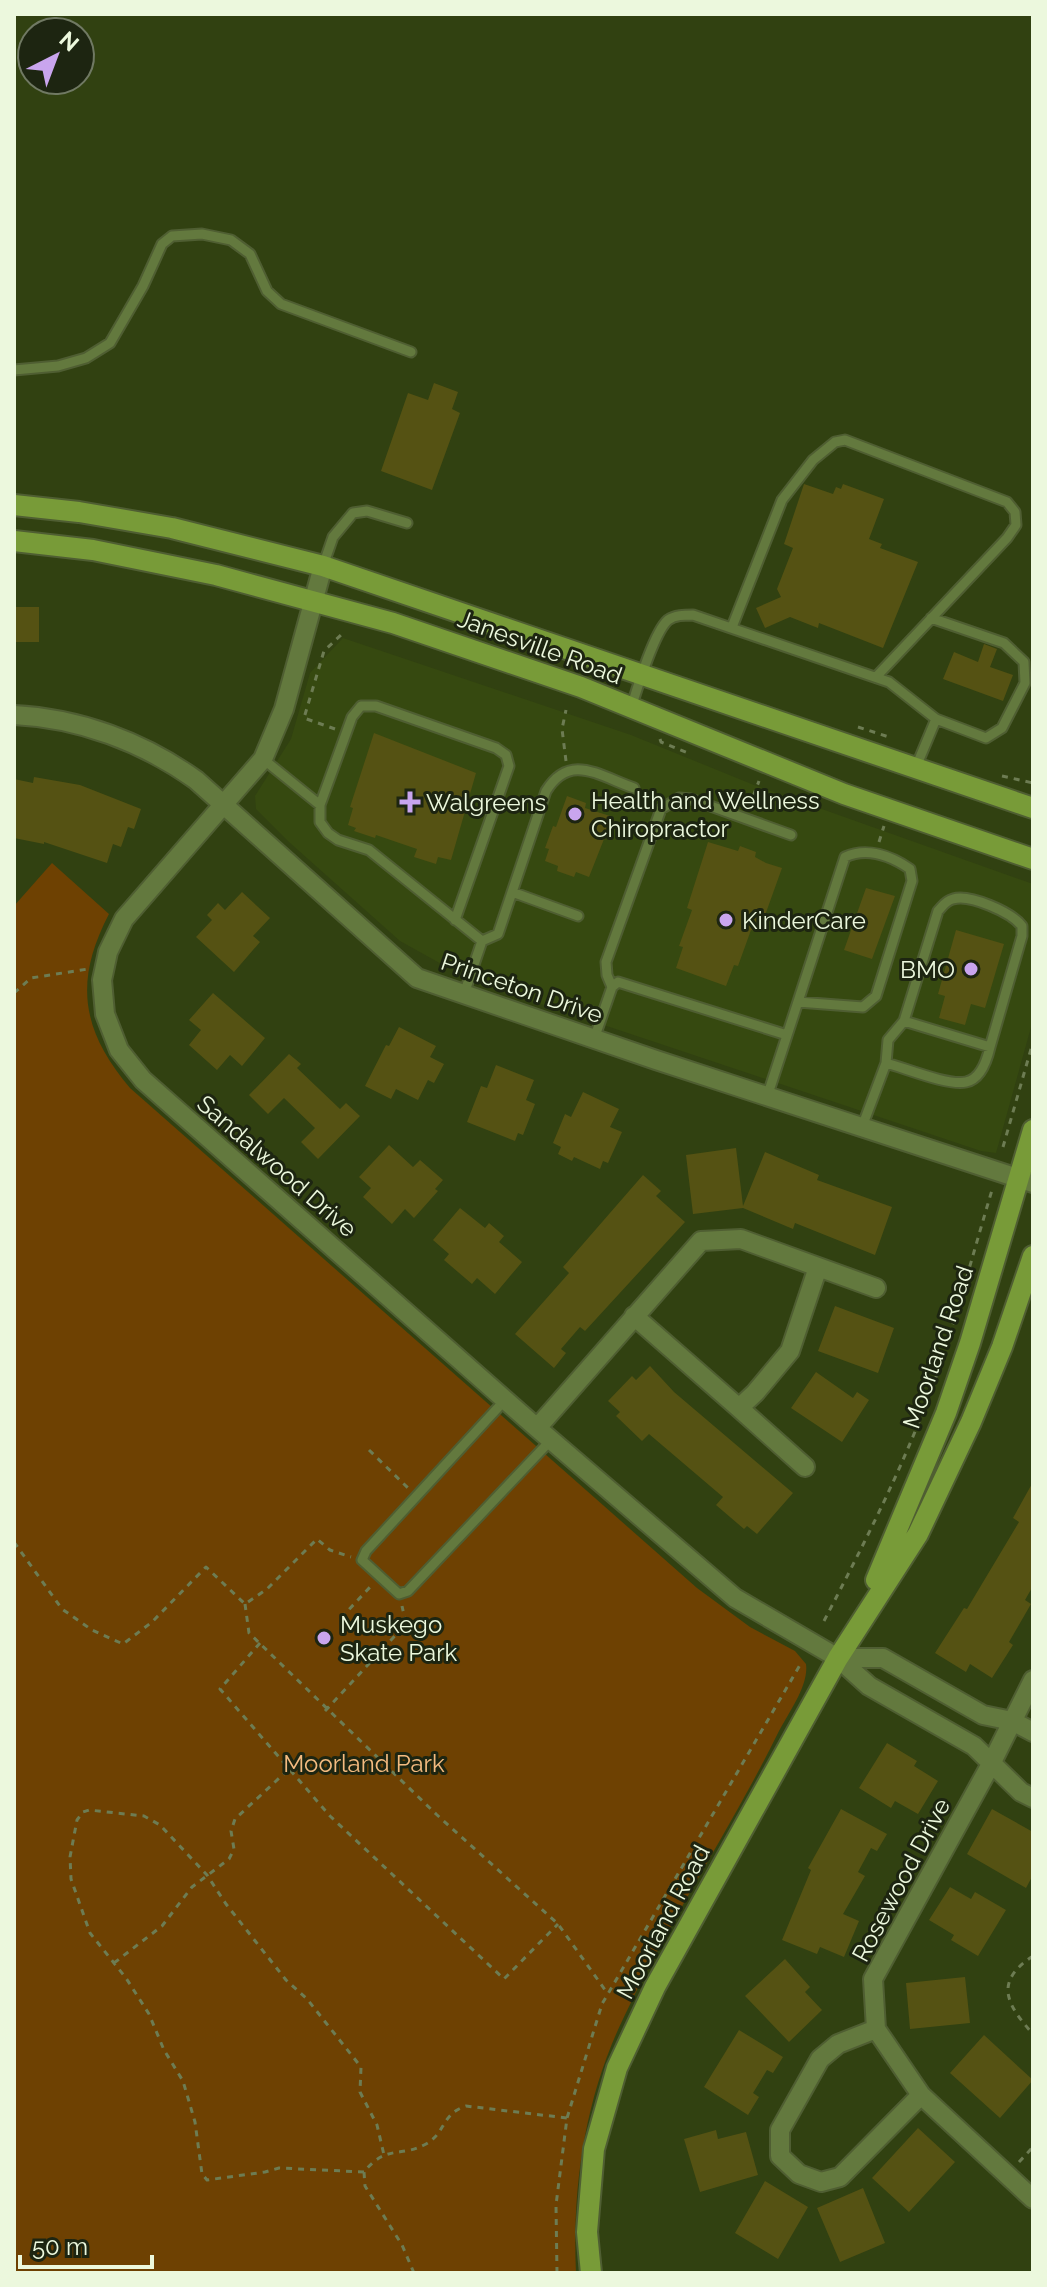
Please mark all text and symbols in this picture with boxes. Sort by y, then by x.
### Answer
north arrow [16,16,96,96]
text: N [54,26,84,56]
street label: Janesville Road [454,604,626,690]
place label: Health and Wellness Chiropractor [591,786,820,843]
place label: Walgreens [426,788,546,817]
marker: Walgreens [401,793,419,811]
marker: Health and Wellness Chiropractor [566,805,584,823]
place label: KinderCare [742,906,866,935]
marker: KinderCare [717,911,735,929]
street label: Princeton Drive [437,947,607,1029]
place label: BMO [900,955,955,984]
marker: BMO [962,960,980,978]
street label: Sandalwood Drive [191,1089,363,1243]
street label: Moorland Road [897,1262,979,1432]
place label: Muskego Skate Park [340,1610,458,1667]
marker: Muskego Skate Park [315,1629,333,1647]
park label: Moorland Park [283,1749,445,1778]
street label: Rosewood Drive [846,1793,956,1967]
street label: Moorland Road [610,1840,716,2004]
scale bar [20,2219,152,2269]
text: 50 m [32,2232,88,2261]

